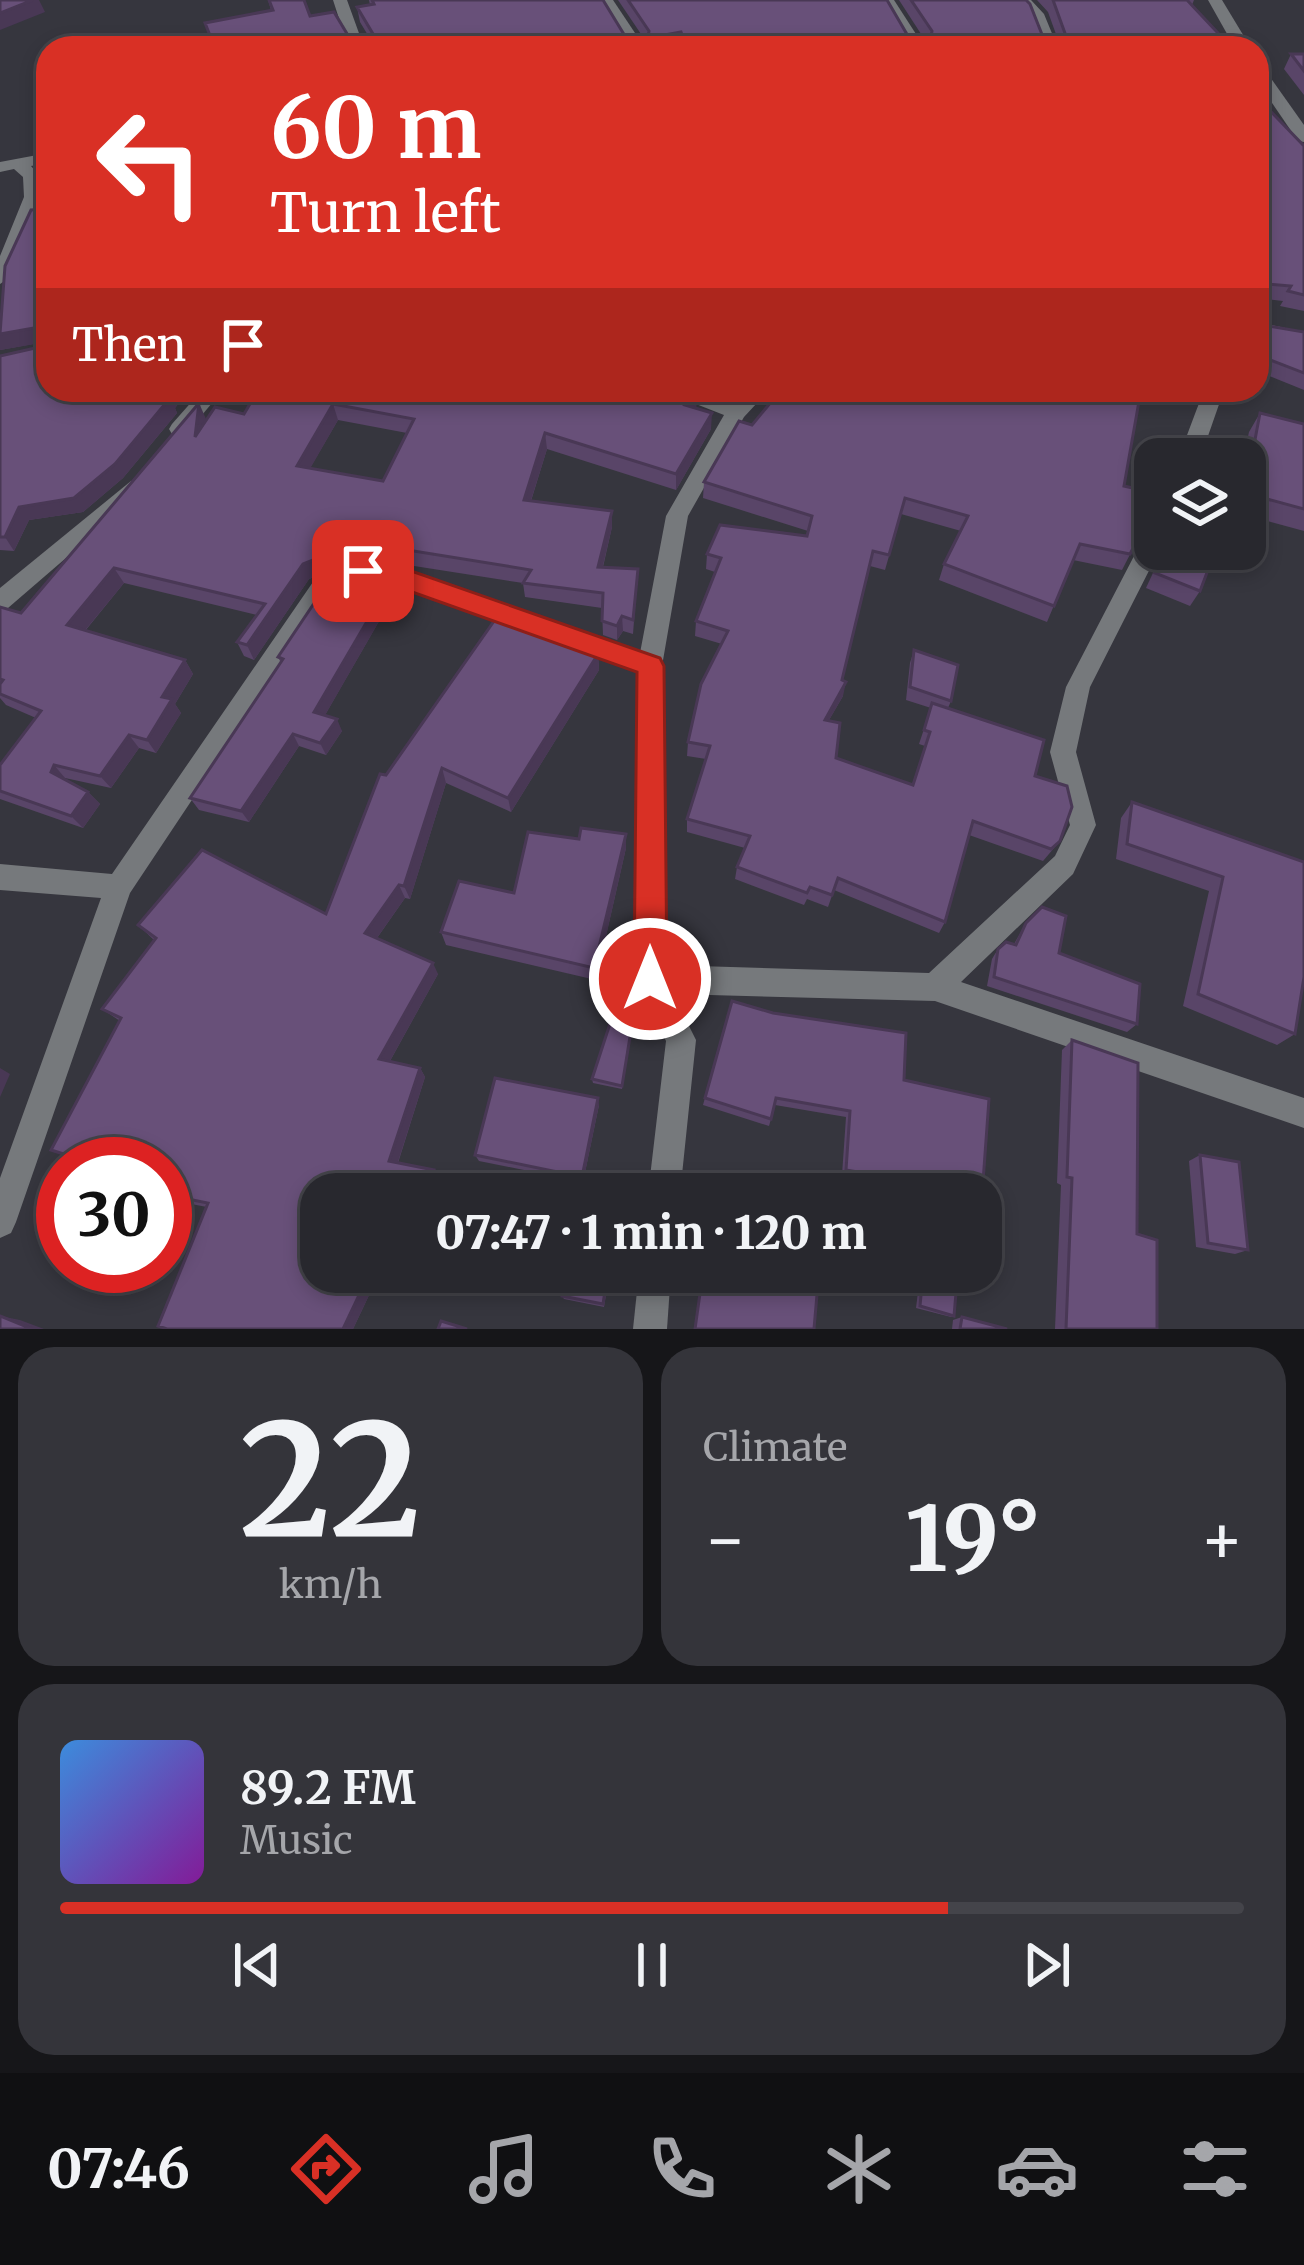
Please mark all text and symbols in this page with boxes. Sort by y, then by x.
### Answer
text: 60 m [270,75,481,181]
icon: left [72,84,228,240]
text: Turn left [270,179,501,247]
icon: arrive [210,312,276,378]
text: Then [72,317,186,373]
map controls [1134,438,1266,570]
button: layers [1134,438,1266,570]
pin [312,520,414,622]
icon: arrive [330,538,396,604]
position arrow [587,916,713,1042]
speed limit sign: 30 [36,1137,192,1293]
text: 07:47 · 1 min · 120 m [435,1205,867,1261]
text: 22 [240,1383,421,1580]
text: Climate [703,1423,847,1472]
text: 19° [905,1482,1042,1596]
text: − [703,1498,747,1581]
text: + [1200,1498,1244,1581]
text: km/h [279,1560,382,1609]
text: 89.2 FM [240,1760,416,1816]
text: Music [240,1816,353,1865]
icon: previous [224,1932,290,1998]
icon: pause [619,1932,685,1998]
icon: next [1014,1932,1080,1998]
icon: directions [284,2127,368,2211]
icon: music [462,2127,546,2211]
icon: phone [640,2127,724,2211]
icon: climate [817,2127,901,2211]
icon: car [995,2127,1079,2211]
icon: filters [1173,2127,1257,2211]
text: 07:46 [47,2135,190,2203]

